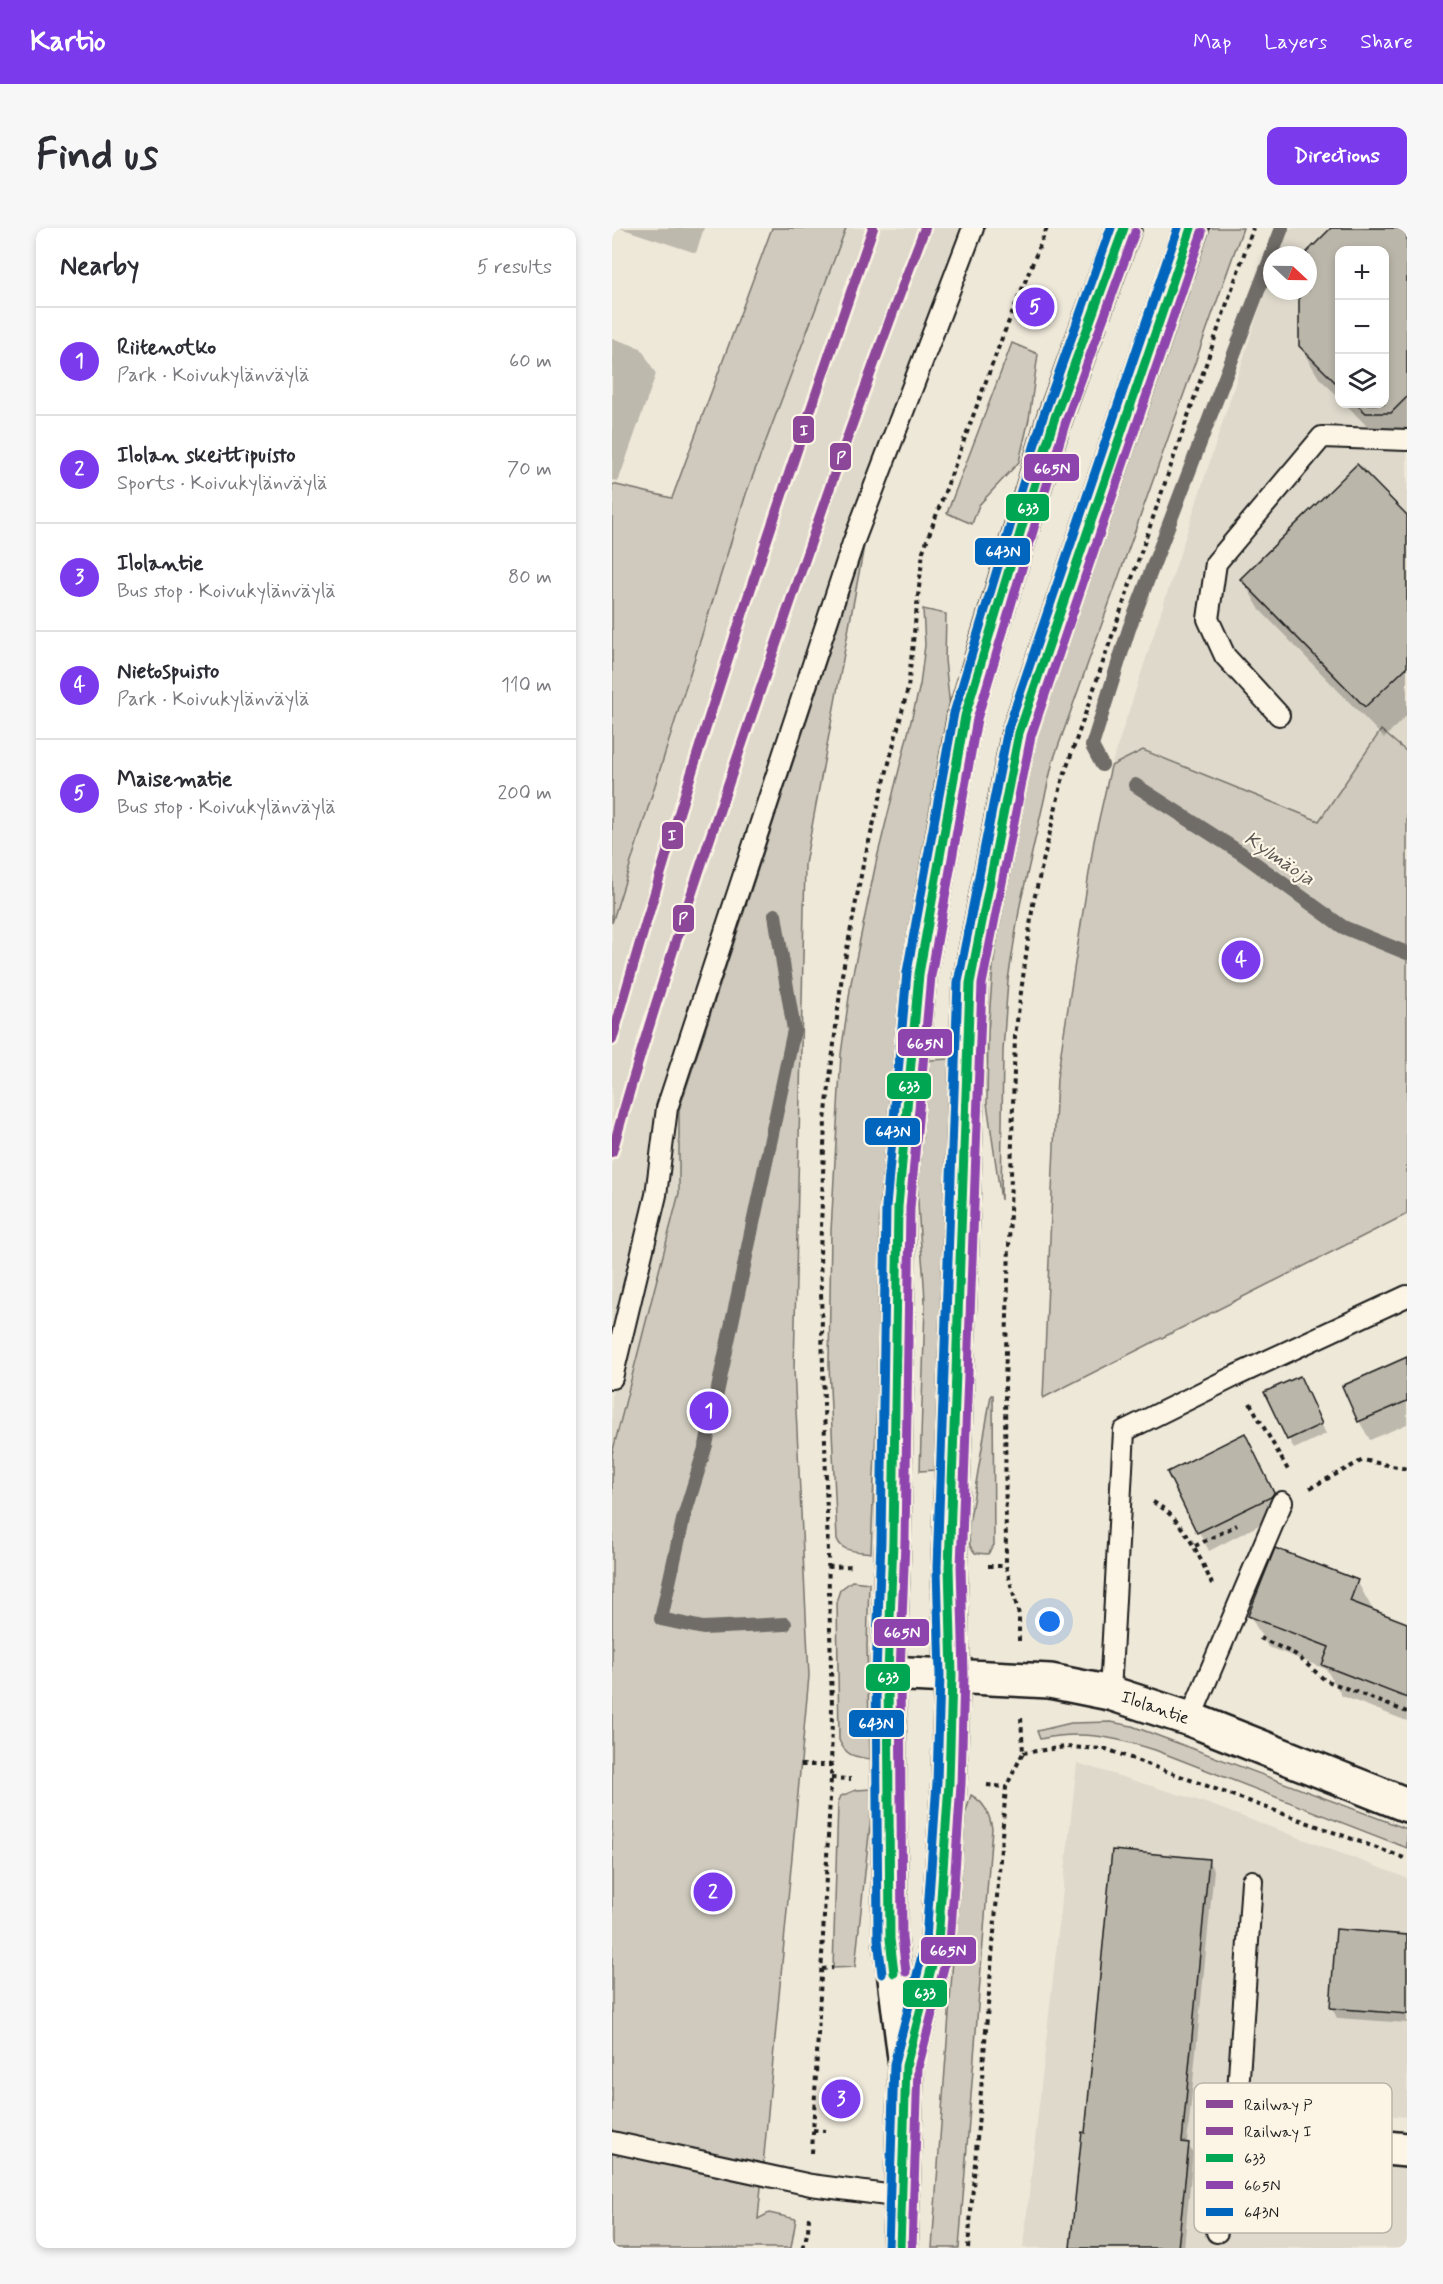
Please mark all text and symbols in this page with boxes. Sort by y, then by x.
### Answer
text: Kartio [30,24,106,61]
text: Map [1193,28,1231,56]
text: Layers [1264,28,1327,56]
text: Share [1360,28,1413,56]
button: Directions [1267,127,1407,185]
text: Find us [36,129,158,184]
north arrow [1263,246,1317,300]
map controls [1335,246,1389,408]
button: + [1335,246,1389,300]
text: Nearby [60,250,139,284]
text: 5 results [477,254,552,281]
pin: 5 [1016,284,1054,329]
button: − [1335,300,1389,354]
text: Riitenotko [117,334,216,362]
text: 1 [75,348,84,375]
text: 60 m [509,348,552,375]
button: layers [1335,354,1389,408]
text: Park · Koivukylänväylä [117,362,309,389]
line badge: I [792,415,815,444]
text: I [800,421,809,442]
text: Ilolan skeittipuisto [117,442,296,470]
line badge: P [829,442,852,471]
text: P [836,448,846,469]
line badge: 665N [1023,453,1080,482]
text: 2 [75,456,84,483]
text: 70 m [507,456,552,483]
text: 665N [1034,459,1070,480]
text: Sports · Koivukylänväylä [117,470,328,497]
line badge: 633 [1005,493,1050,522]
text: 633 [1017,499,1039,520]
line badge: 643N [974,537,1031,566]
text: 643N [985,542,1021,563]
text: Ilolantie [117,550,204,578]
text: 3 [75,564,84,591]
text: 80 m [508,564,552,591]
text: Bus stop · Koivukylänväylä [117,578,336,605]
text: Nietospuisto [117,658,219,686]
text: 4 [74,672,85,699]
text: 110 m [501,672,552,699]
text: Park · Koivukylänväylä [117,686,309,713]
text: Maisematie [117,766,232,794]
text: 5 [74,780,86,807]
text: 200 m [497,780,552,807]
text: Bus stop · Koivukylänväylä [117,794,336,821]
line badge: I [661,821,684,850]
text: I [668,826,677,847]
water label: Kylmäoja [1238,826,1320,893]
line badge: P [672,904,695,933]
text: P [678,909,688,930]
pin: 4 [1222,938,1260,982]
line badge: 665N [897,1028,953,1057]
text: 665N [907,1034,943,1055]
line badge: 633 [886,1072,932,1100]
text: 633 [898,1077,920,1098]
line badge: 643N [864,1117,921,1146]
text: 643N [875,1122,911,1143]
pin: 1 [690,1388,728,1434]
your location [1035,1607,1064,1636]
line badge: 665N [873,1618,930,1647]
text: 665N [884,1623,920,1644]
line badge: 633 [865,1663,911,1692]
text: 633 [877,1668,899,1689]
street label: Ilolantie [1118,1685,1193,1731]
line badge: 643N [848,1709,905,1738]
text: 643N [858,1714,894,1735]
pin: 2 [694,1870,732,1914]
line badge: 665N [920,1936,977,1965]
text: 665N [930,1941,966,1962]
line badge: 633 [902,1979,948,2008]
text: 633 [914,1984,936,2005]
pin: 3 [822,2076,860,2122]
legend [1194,2083,1392,2233]
text: Railway P [1244,2095,1312,2116]
text: Railway I [1244,2122,1312,2143]
text: 633 [1244,2149,1266,2170]
text: 665N [1244,2176,1281,2197]
text: 643N [1244,2203,1279,2224]

